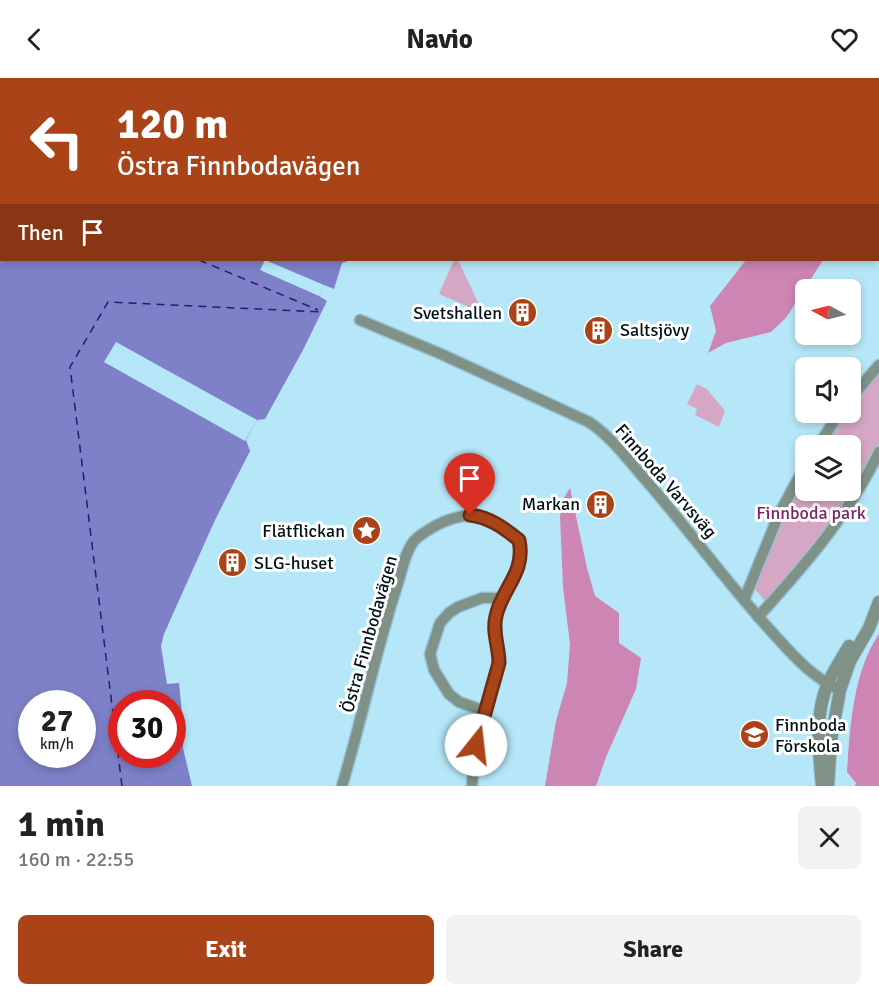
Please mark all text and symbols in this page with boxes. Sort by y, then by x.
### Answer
icon: back [18,23,51,56]
text: Navio [406,23,473,56]
icon: heart [828,23,861,56]
text: 120 m [117,99,228,150]
icon: left [18,102,96,180]
text: Östra Finnbodavägen [117,150,360,183]
icon: arrive [76,216,109,249]
text: Then [18,219,64,246]
north arrow [795,279,861,345]
map controls [795,279,861,501]
building icon: Svetshallen [507,297,539,329]
place label: Svetshallen [413,302,502,324]
building icon: Saltsjövy [583,314,615,346]
place label: Saltsjövy [620,319,690,341]
button: sound [795,357,861,423]
street label: Finnboda Varvsväg [610,419,722,543]
button: layers [795,435,861,501]
pin [444,453,495,515]
icon: arrive [453,462,486,495]
building icon: Markan [585,488,617,520]
place label: Markan [522,493,580,515]
park label: Finnboda park [756,502,866,524]
place icon: Flätflickan [350,515,382,547]
place label: Flätflickan [262,520,345,542]
building icon: SLG-huset [217,547,249,579]
place label: SLG-huset [254,552,334,574]
street label: Östra Finnbodavägen [336,553,402,715]
speed limit sign: 30 [108,690,186,768]
text: 27 [41,703,73,740]
position arrow [444,713,508,777]
place label: Finnboda Förskola [775,714,846,757]
school or university icon: Finnboda Förskola [738,719,770,751]
text: km/h [40,735,74,753]
text: 1 min [18,802,105,847]
button: close [798,806,861,869]
text: 160 m · 22:55 [18,847,134,872]
button: Exit [18,915,434,984]
button: Share [446,915,861,984]

